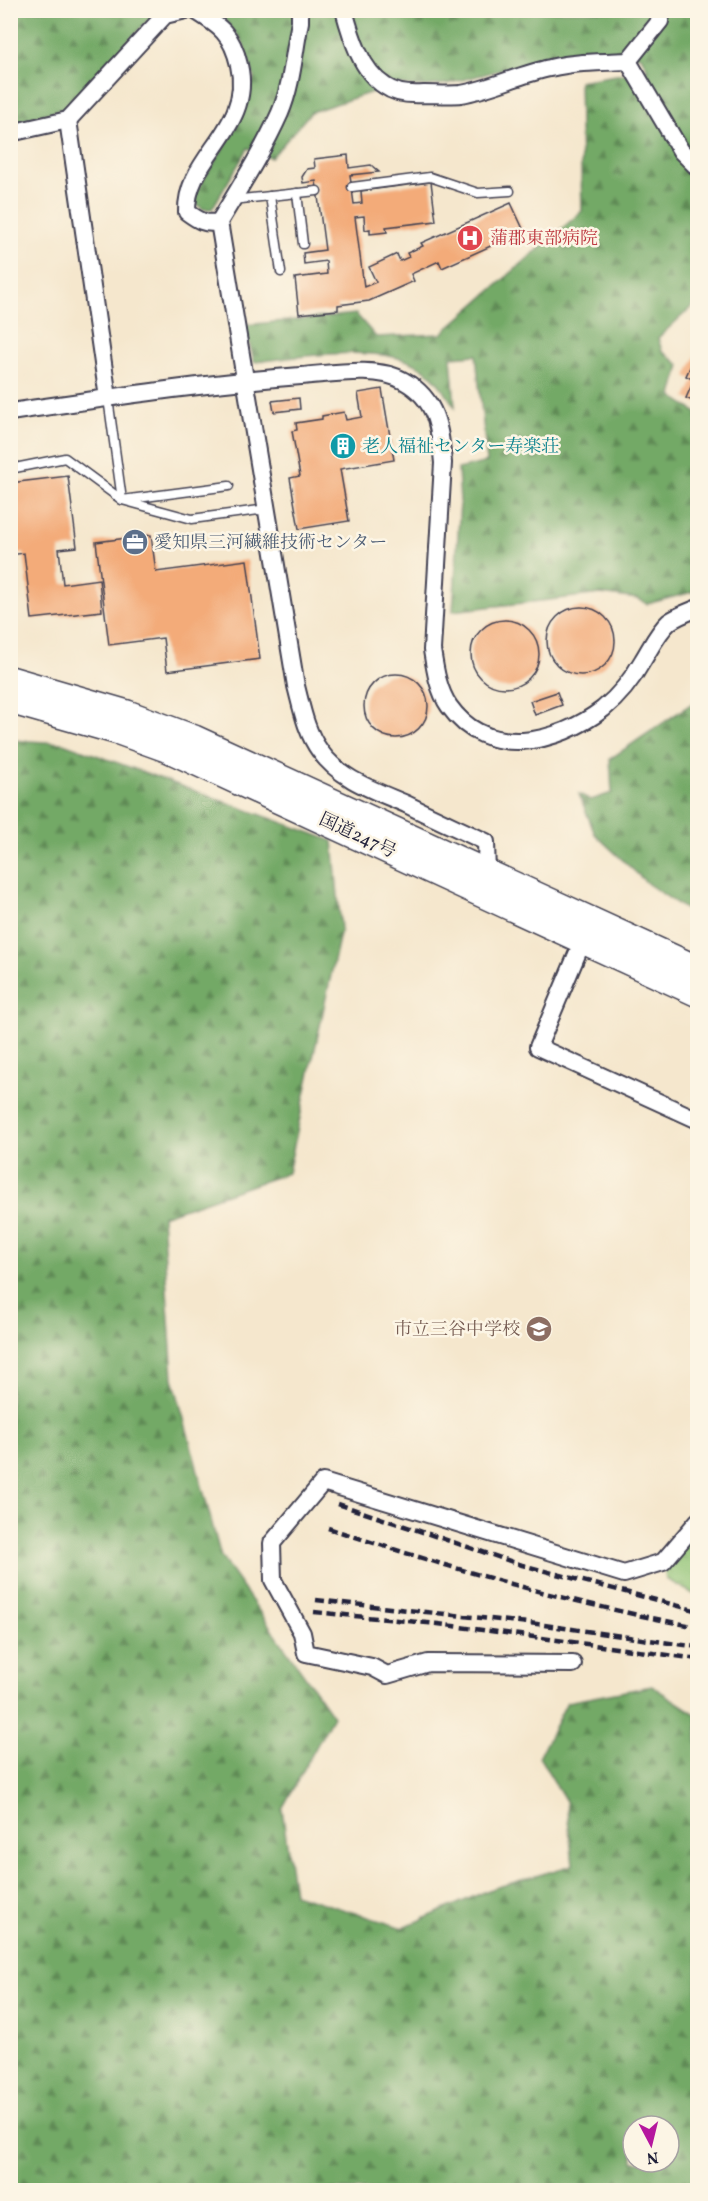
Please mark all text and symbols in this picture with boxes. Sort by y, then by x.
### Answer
hospital icon: 蒲郡東部病院 [455,223,485,253]
place label: 蒲郡東部病院 [490,227,598,252]
building icon: 老人福祉センター寿楽荘 [328,431,358,461]
place label: 老人福祉センター寿楽荘 [362,435,559,460]
office icon: 愛知県三河繊維技術センター [120,527,150,557]
place label: 愛知県三河繊維技術センター [154,531,387,556]
street label: 国道247号 [315,808,400,865]
school or university icon: 市立三谷中学校 [524,1314,554,1344]
place label: 市立三谷中学校 [394,1318,520,1343]
north arrow [621,2114,681,2174]
text: N [645,2145,660,2169]

